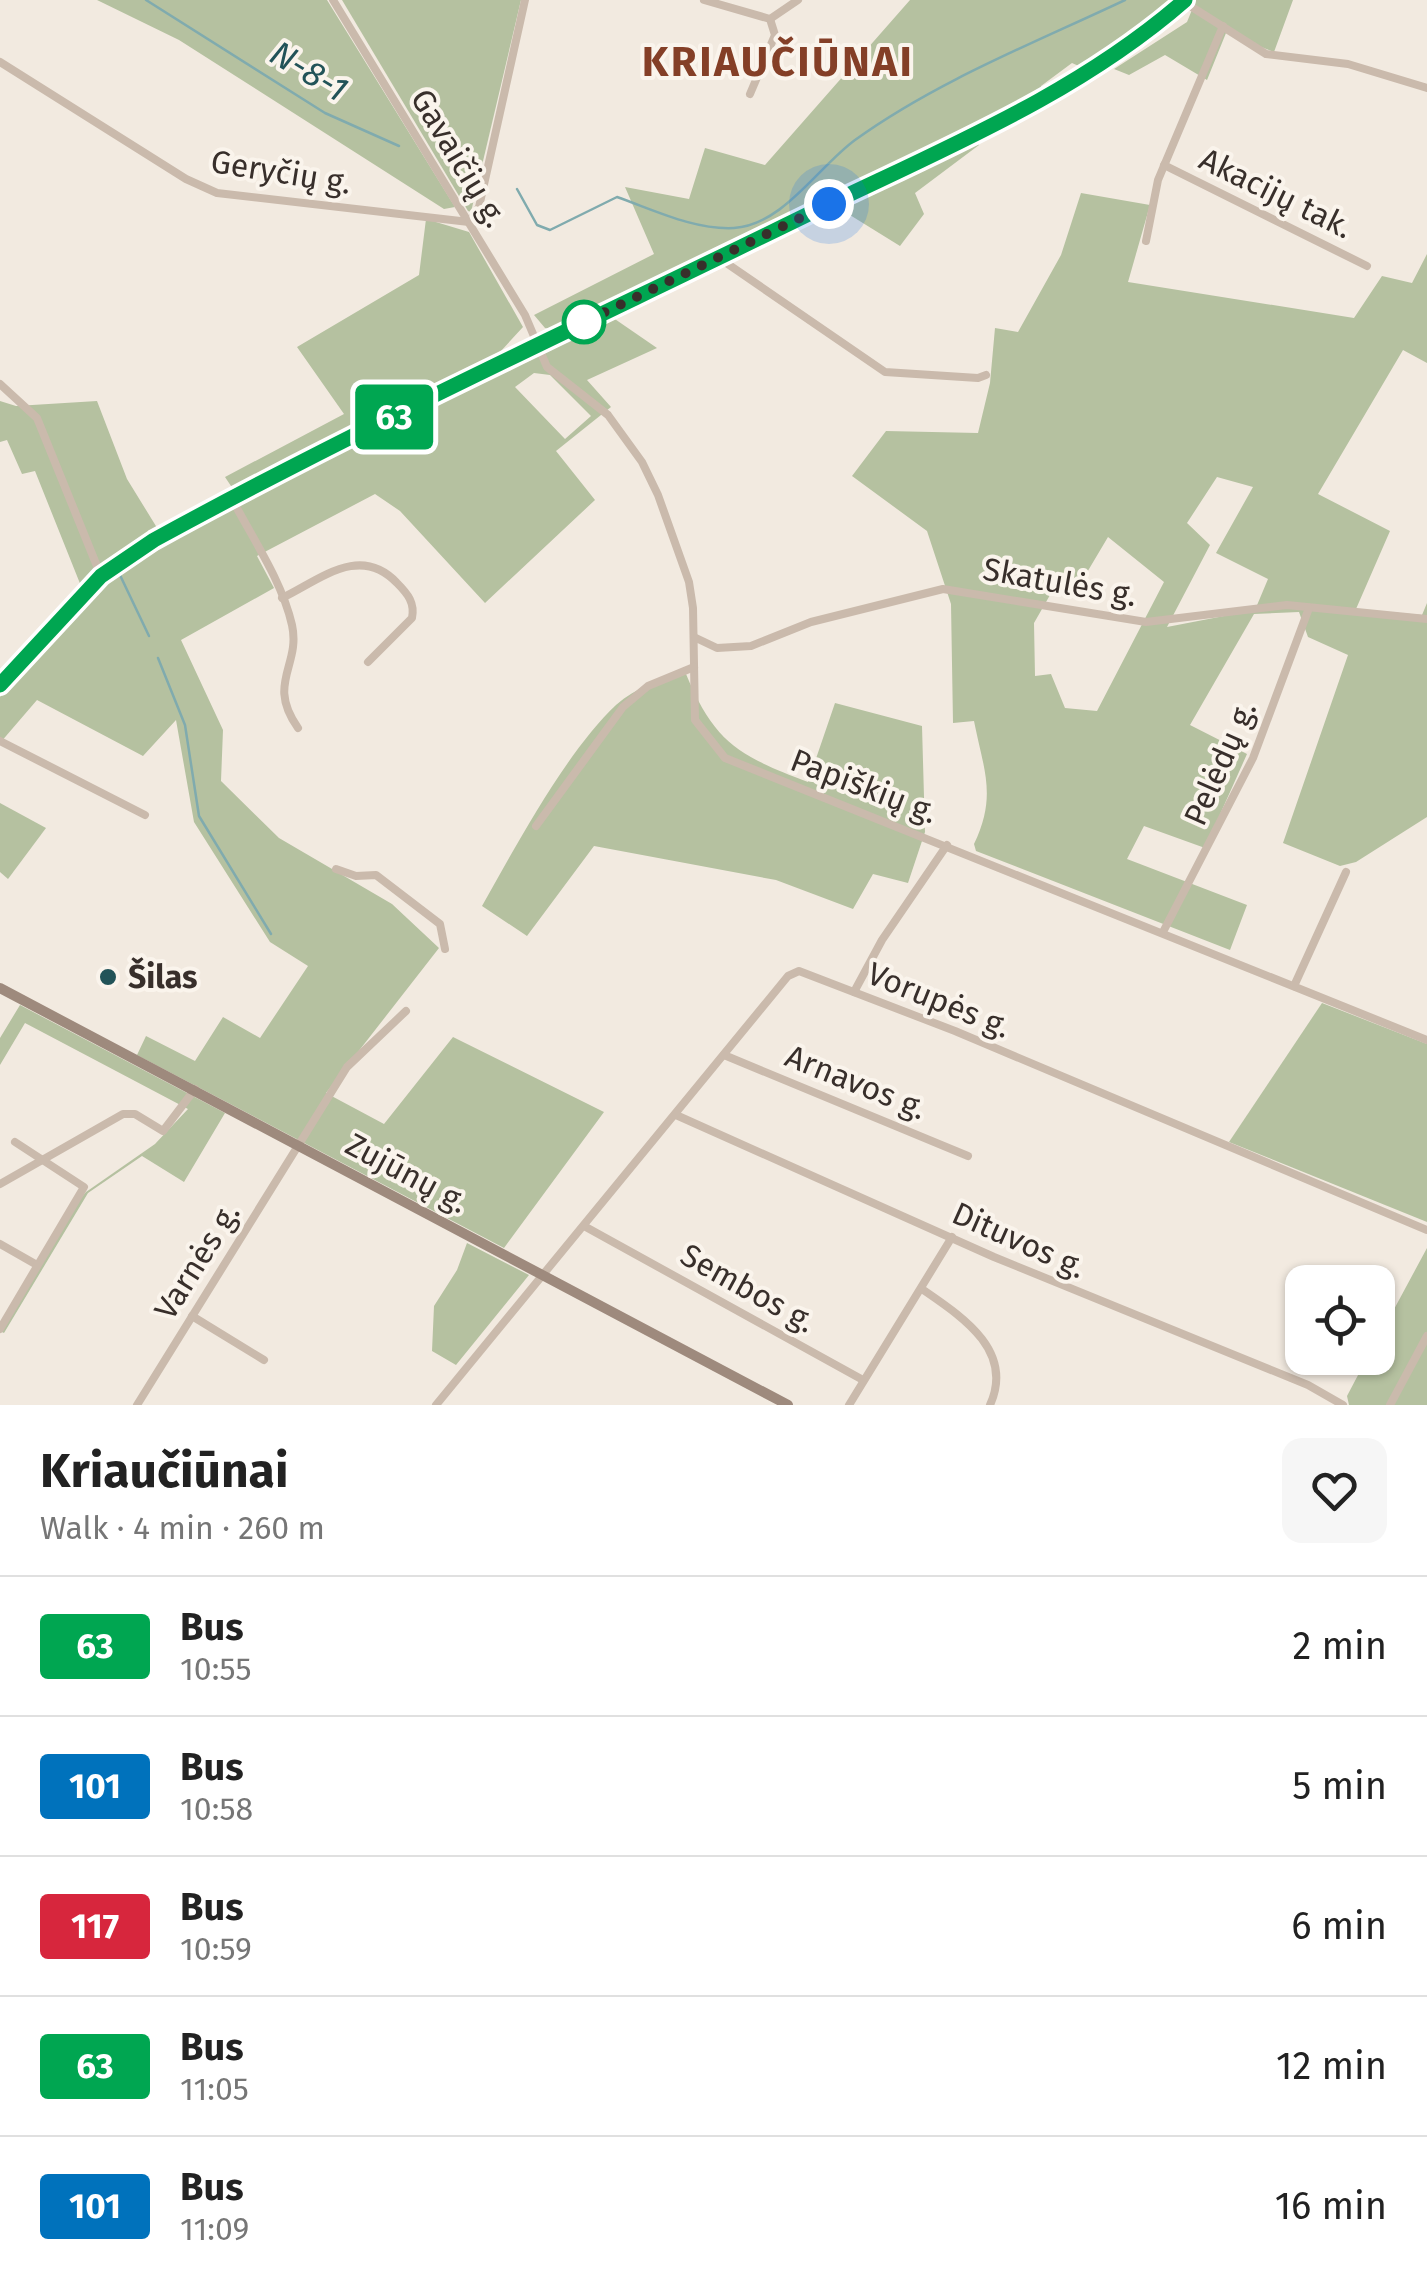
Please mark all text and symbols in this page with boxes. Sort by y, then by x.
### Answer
water label: N-8-1 [263,32,355,110]
district label: KRIAUČIŪNAI [642,36,914,87]
street label: Gavaičių g. [403,82,515,234]
street label: Akacijų tak. [1194,140,1358,246]
street label: Geryčių g. [208,142,354,202]
your location [804,179,854,229]
unlabelled marker [563,301,605,343]
line badge: 63 [349,384,439,450]
text: 63 [375,396,413,438]
street label: Skatulės g. [980,550,1140,614]
street label: Pelėdų g. [1176,695,1264,831]
street label: Papiškių g. [785,741,943,831]
street label: Vorupės g. [862,954,1016,1046]
place label: Šilas [128,957,197,996]
marker: Šilas [97,966,119,988]
street label: Arnavos g. [780,1037,932,1127]
street label: Zujūnų g. [340,1125,474,1221]
street label: Dituvos g. [946,1194,1092,1286]
street label: Varnės g. [146,1196,248,1326]
street label: Sembos g. [674,1236,822,1340]
map controls [1285,1265,1395,1375]
button: locate [1285,1265,1395,1375]
button: heart [1282,1438,1387,1543]
text: Kriaučiūnai [40,1442,288,1500]
text: Walk · 4 min · 260 m [40,1509,325,1547]
text: Bus [180,1604,244,1650]
text: 2 min [1293,1623,1387,1669]
text: 63 [76,1625,114,1667]
text: 10:55 [180,1650,251,1688]
text: Bus [180,1744,244,1790]
text: 5 min [1292,1763,1387,1809]
text: 101 [69,1765,121,1807]
text: 10:58 [180,1790,253,1828]
text: Bus [180,1884,244,1930]
text: 6 min [1291,1903,1387,1949]
text: 117 [71,1905,119,1947]
text: 10:59 [180,1930,252,1968]
text: Bus [180,2024,244,2070]
text: 12 min [1276,2043,1387,2089]
text: 63 [76,2045,114,2087]
text: 11:05 [180,2070,249,2108]
text: Bus [180,2164,244,2210]
text: 16 min [1275,2183,1387,2229]
text: 101 [69,2185,121,2227]
text: 11:09 [180,2210,249,2248]

